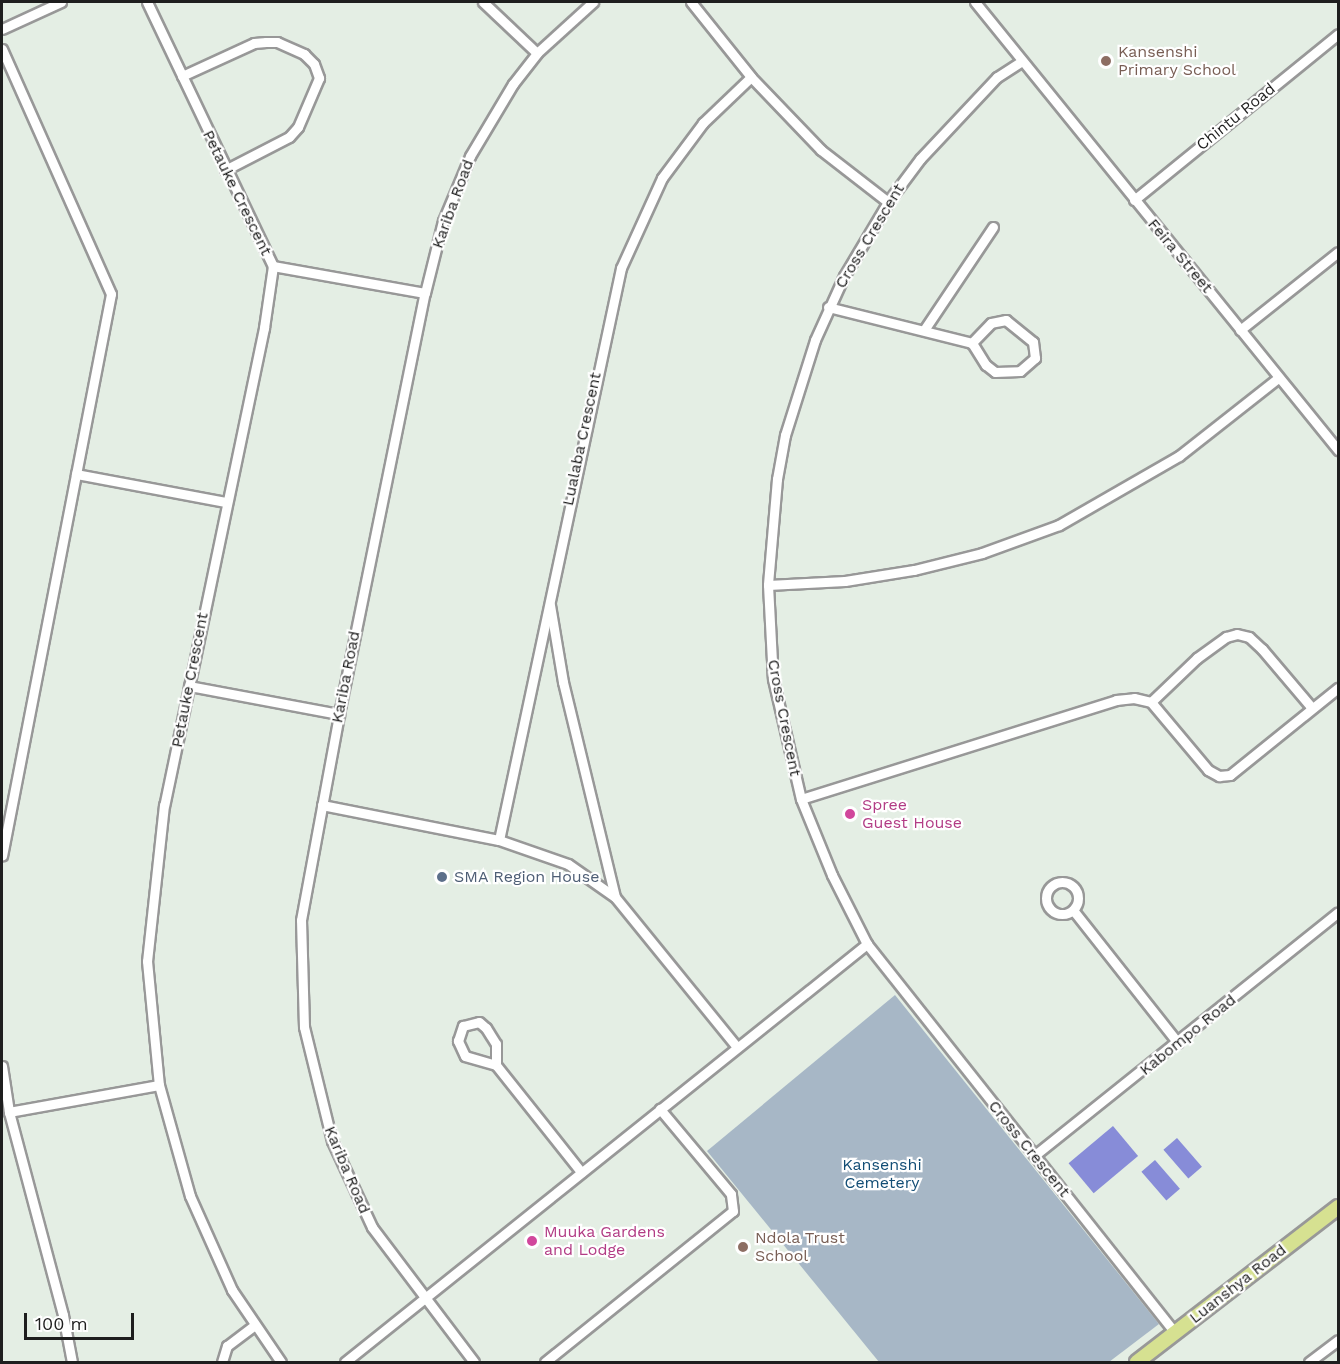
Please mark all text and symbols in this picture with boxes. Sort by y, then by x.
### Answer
place label: Kansenshi Primary School [1118,42,1236,80]
marker: Kansenshi Primary School [1099,54,1113,68]
street label: Chintu Road [1193,79,1279,155]
street label: Petauke Crescent [198,127,276,259]
street label: Kariba Road [428,157,478,251]
street label: Cross Crescent [831,180,909,292]
street label: Feira Street [1143,215,1217,297]
street label: Lualaba Crescent [558,370,606,508]
street label: Petauke Crescent [167,611,213,749]
street label: Kariba Road [328,629,364,725]
street label: Cross Crescent [763,658,805,778]
place label: Spree Guest House [862,795,962,833]
marker: Spree Guest House [843,807,857,821]
place label: SMA Region House [454,867,600,887]
marker: SMA Region House [435,870,449,884]
street label: Kabompo Road [1136,990,1240,1080]
street label: Cross Crescent [984,1097,1074,1201]
street label: Kariba Road [320,1123,374,1217]
park label: Kansenshi Cemetery [842,1155,922,1193]
place label: Muuka Gardens and Lodge [544,1222,665,1260]
place label: Ndola Trust School [755,1228,846,1266]
marker: Muuka Gardens and Lodge [525,1234,539,1248]
marker: Ndola Trust School [736,1240,750,1254]
street label: Luanshya Road [1186,1240,1290,1328]
scale bar [27,1301,136,1339]
text: 100 m [35,1313,88,1334]

